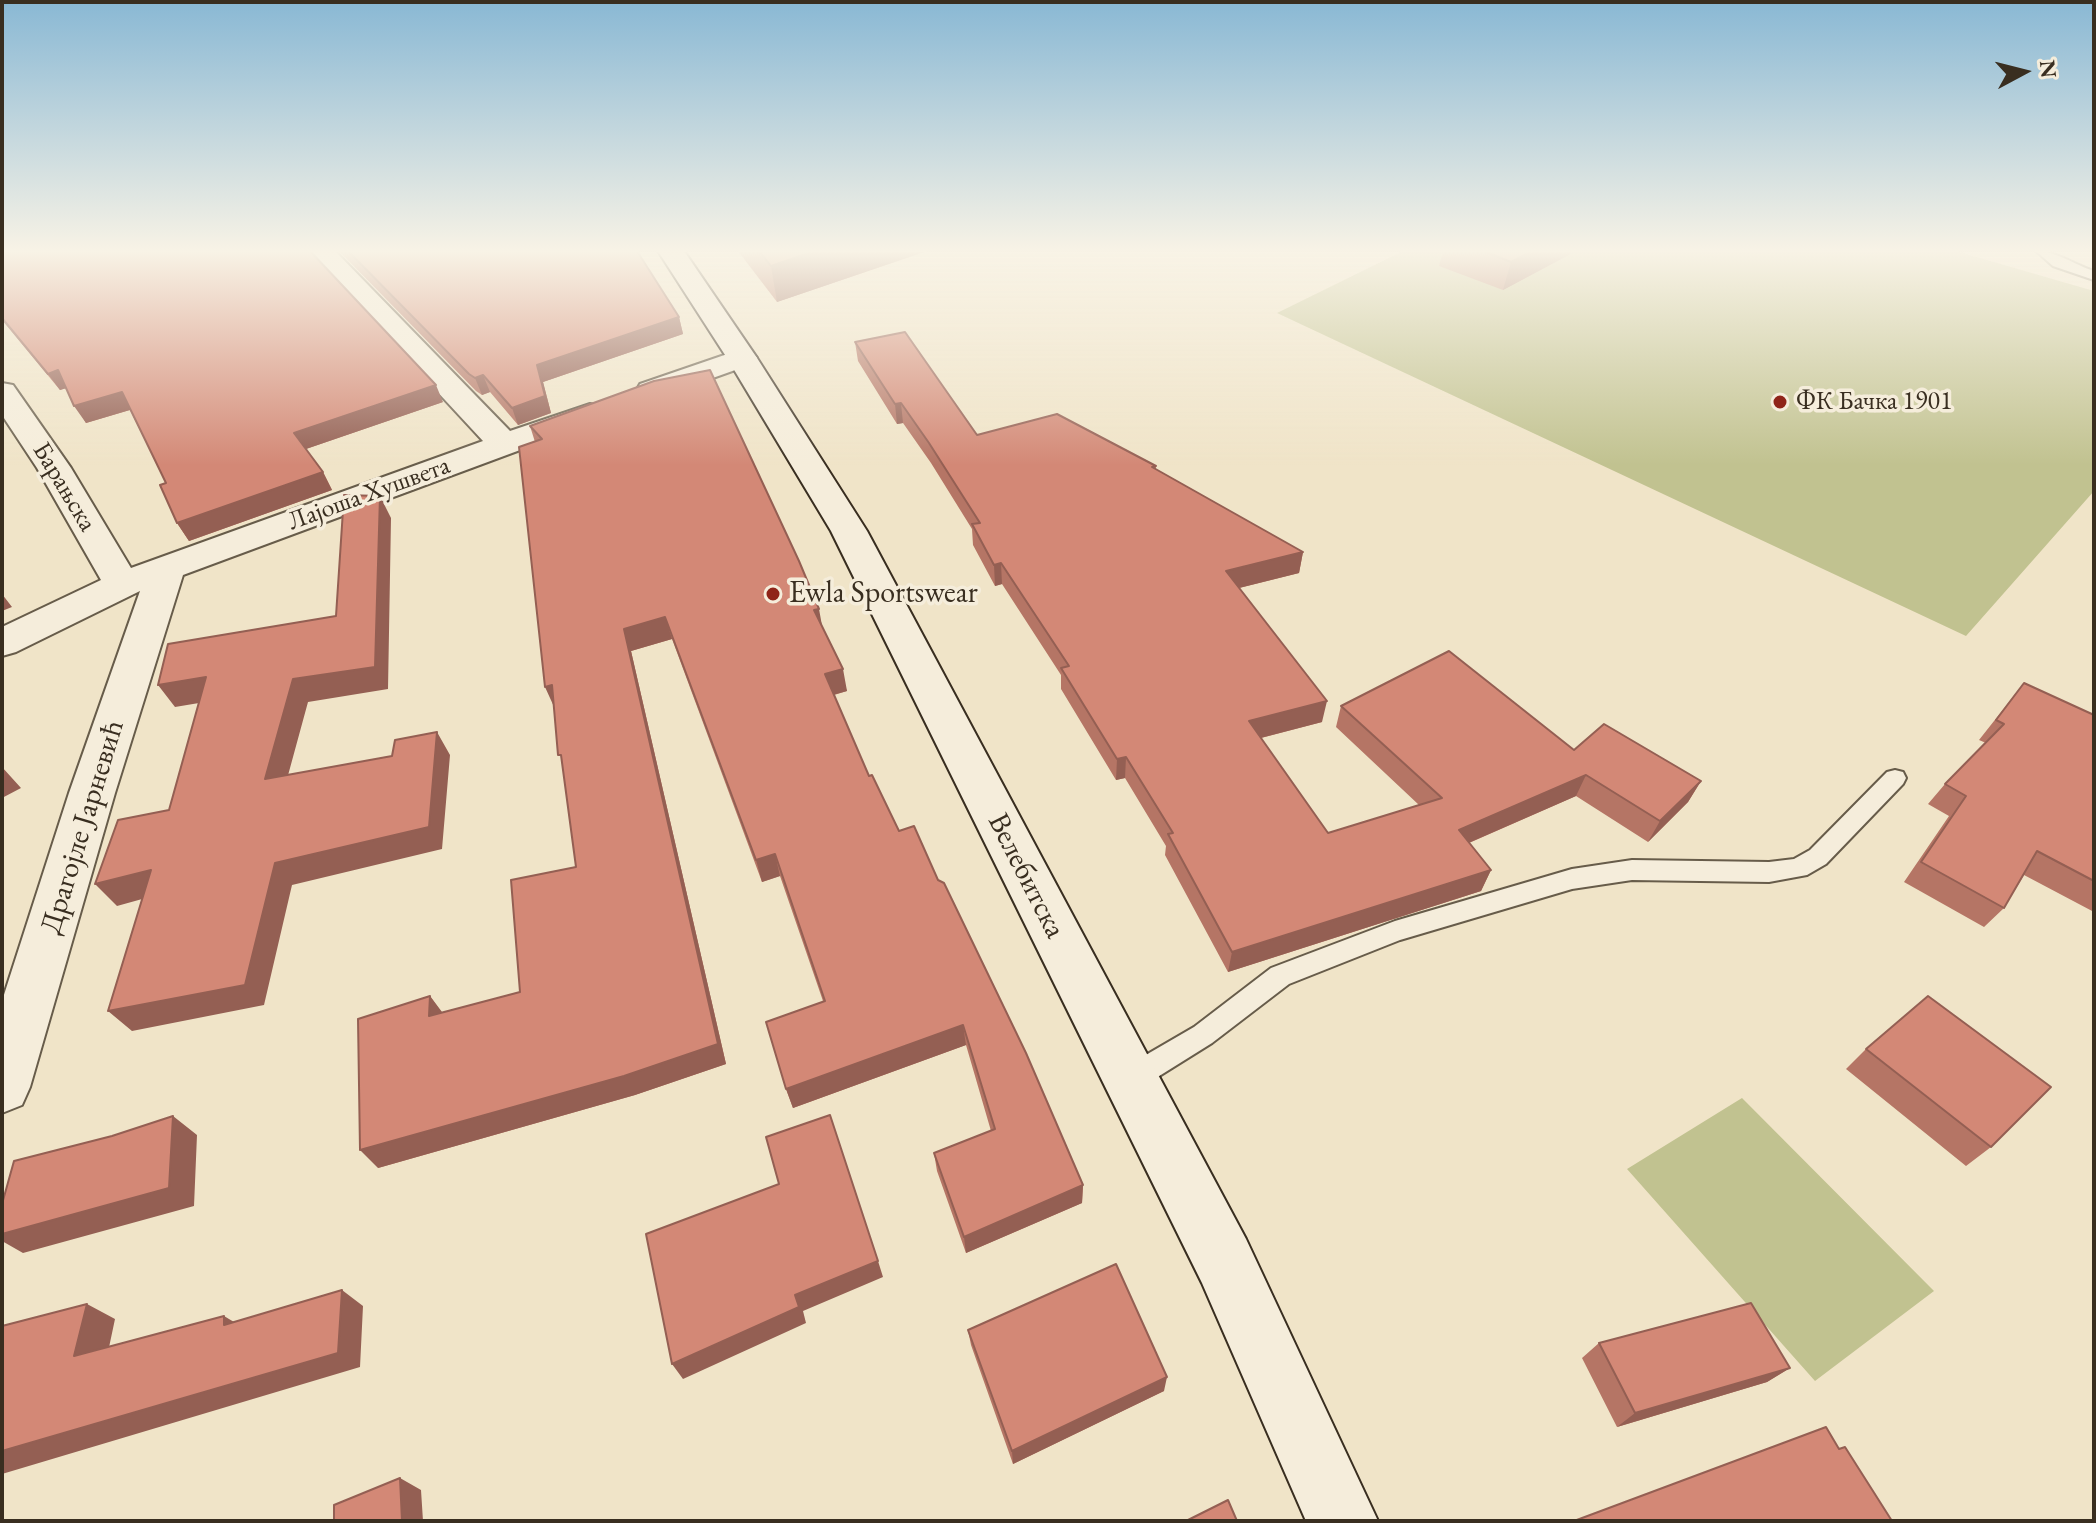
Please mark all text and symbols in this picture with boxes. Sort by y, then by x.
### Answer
north arrow [1984,32,2064,112]
text: N [2033,58,2064,80]
place label: ФК Бачка 1901 [1796,386,1953,418]
marker: ФК Бачка 1901 [1771,393,1789,411]
street label: Барањска [25,437,103,537]
street label: Лајоша Хушвета [284,450,454,538]
place label: Ewla Sportswear [789,576,978,612]
marker: Ewla Sportswear [764,585,782,603]
street label: Драгојле Јарневић [33,716,133,938]
street label: Велебитска [979,808,1073,944]

